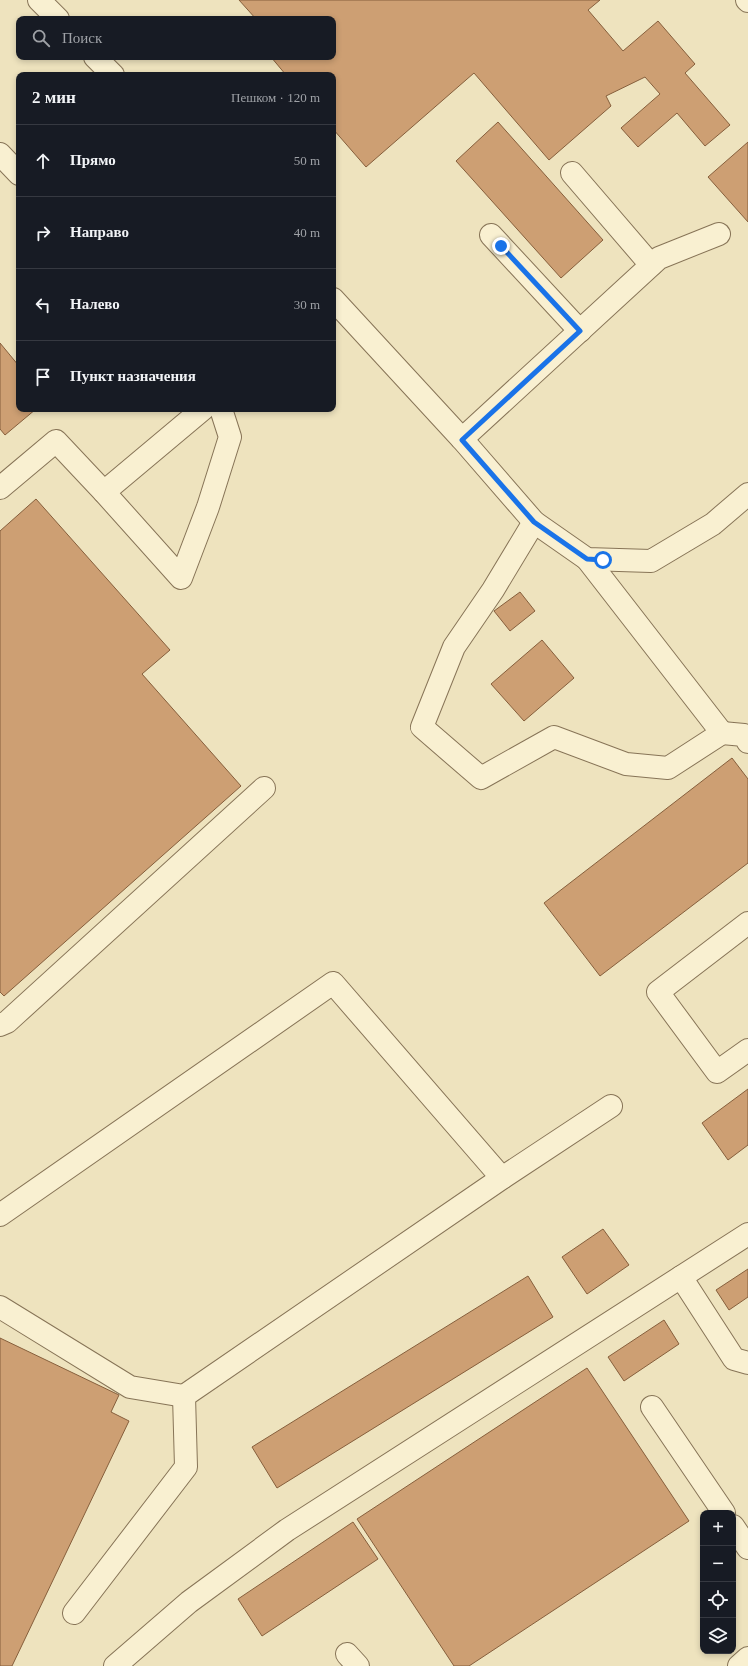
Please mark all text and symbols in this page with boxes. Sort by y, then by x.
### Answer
search box [16,16,336,60]
icon: search [30,27,52,49]
text: Поиск [62,30,102,46]
text: 2 мин [32,88,76,107]
text: Пешком · 120 m [231,90,320,105]
icon: ahead [32,150,54,172]
text: Прямо [70,152,116,168]
text: 50 m [294,153,320,168]
icon: right [32,222,54,244]
text: Направо [70,224,129,240]
text: 40 m [294,225,320,240]
route end [492,237,510,255]
icon: left [32,294,54,316]
text: Налево [70,296,120,312]
text: 30 m [294,297,320,312]
icon: arrive [32,366,54,388]
text: Пункт назначения [70,368,196,384]
route start [594,551,612,569]
map controls [700,1510,736,1654]
button: + [700,1510,736,1546]
button: − [700,1546,736,1582]
button: locate [700,1582,736,1618]
button: layers [700,1618,736,1654]

